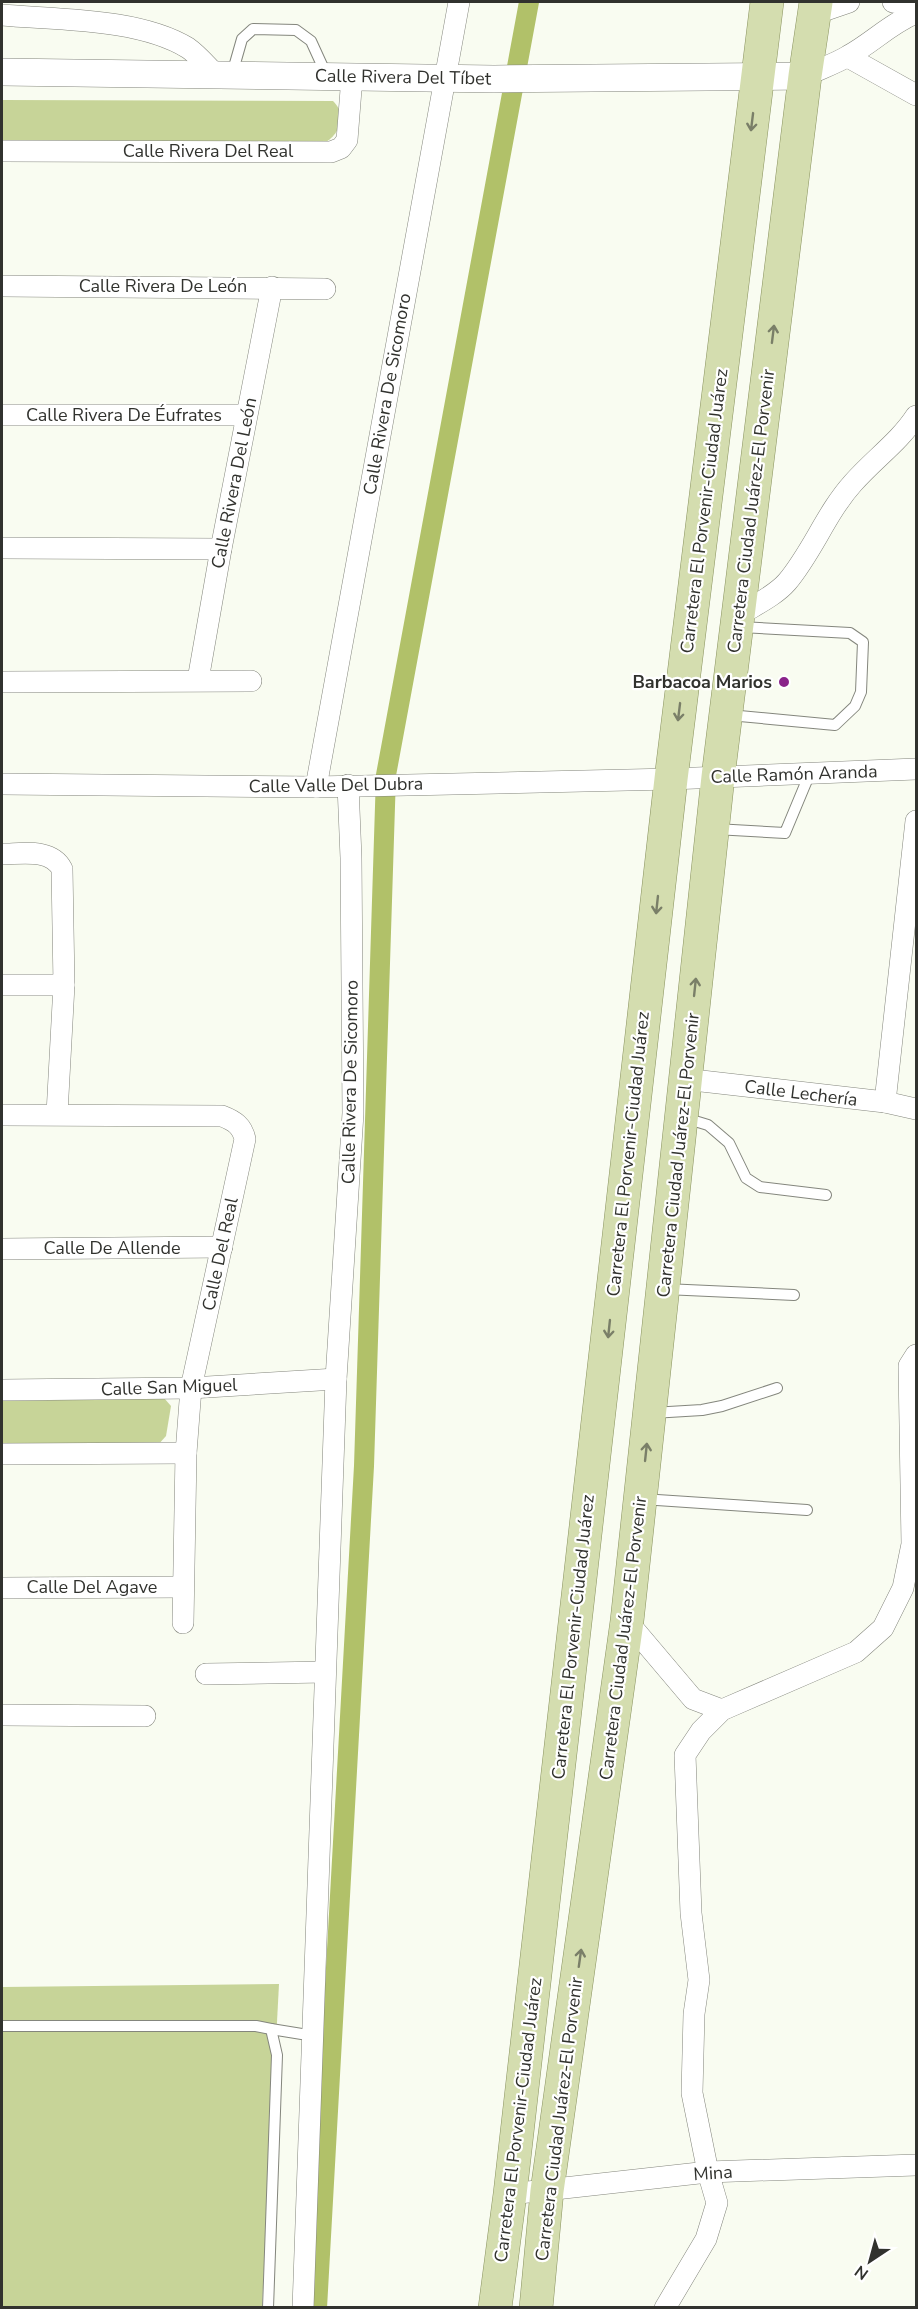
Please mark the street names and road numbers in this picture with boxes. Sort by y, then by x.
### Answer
street label: Calle Rivera Del Tíbet [315,63,492,91]
street label: Calle Rivera Del Real [123,139,294,163]
street label: Calle Rivera De León [79,274,247,298]
street label: Calle Rivera De Sicomoro [357,291,417,497]
street label: Carretera El Porvenir-Ciudad Juárez [675,367,733,655]
street label: Carretera Ciudad Juárez-El Porvenir [722,367,780,654]
street label: Calle Rivera Del León [206,395,262,571]
street label: Calle Rivera De Éufrates [26,403,222,427]
street label: Calle Ramón Aranda [710,759,878,789]
street label: Calle Valle Del Dubra [249,771,423,799]
street label: Calle Rivera De Sicomoro [336,980,364,1184]
street label: Carretera El Porvenir-Ciudad Juárez [601,1010,655,1298]
street label: Carretera Ciudad Juárez-El Porvenir [651,1011,705,1299]
street label: Calle Lechería [743,1074,859,1112]
street label: Calle Del Real [196,1194,244,1313]
street label: Calle De Allende [43,1236,181,1260]
street label: Calle San Miguel [100,1373,238,1401]
street label: Carretera El Porvenir-Ciudad Juárez [546,1493,600,1781]
street label: Carretera Ciudad Juárez-El Porvenir [594,1494,652,1781]
street label: Calle Del Agave [27,1575,157,1599]
street label: Carretera Ciudad Juárez-El Porvenir [530,1975,588,2262]
street label: Carretera El Porvenir-Ciudad Juárez [489,1976,547,2264]
street label: Mina [693,2160,733,2186]

